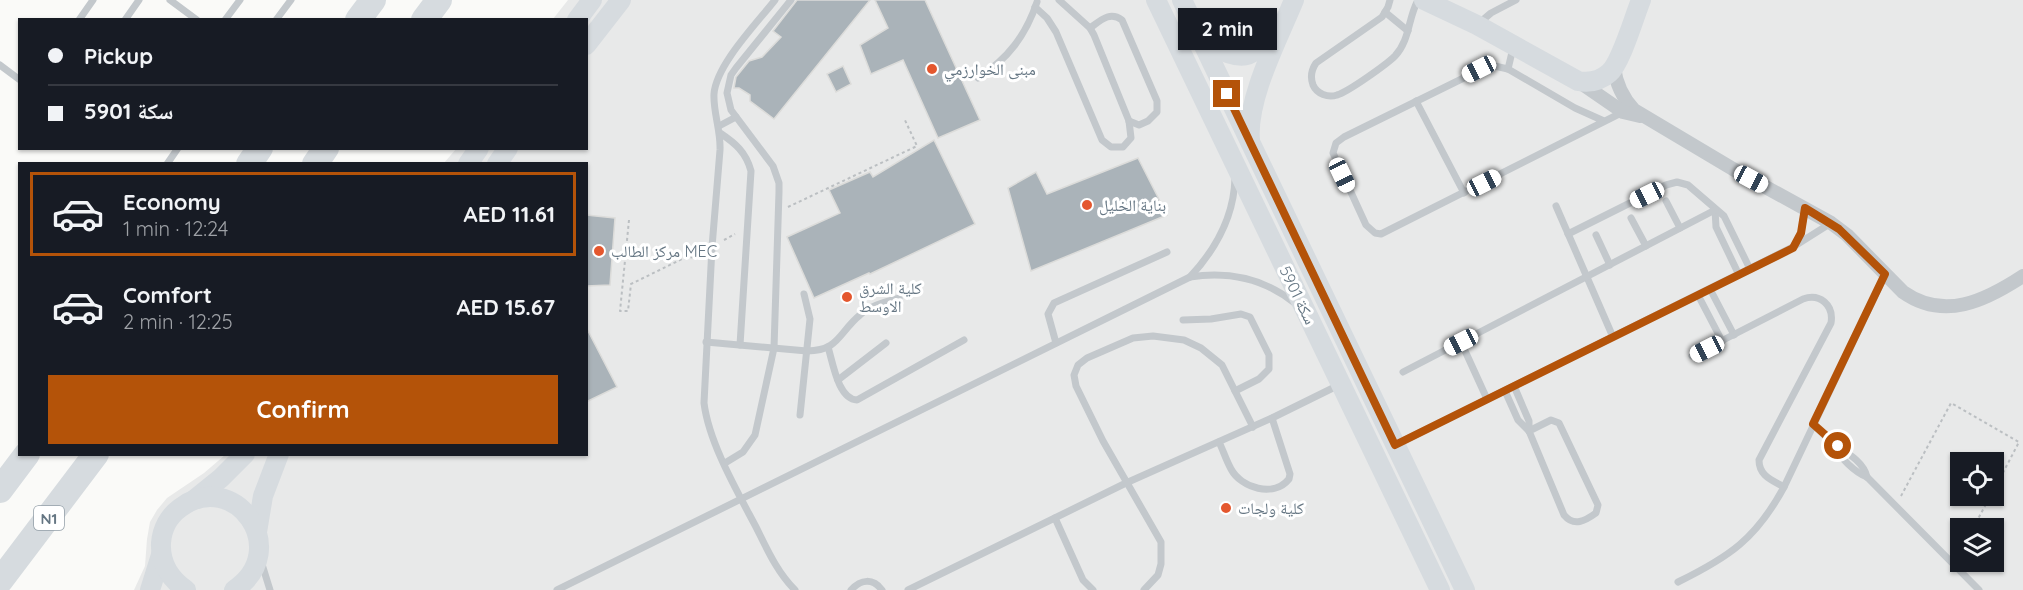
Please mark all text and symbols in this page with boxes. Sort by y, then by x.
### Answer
callout: 2 min [1178,7,1276,49]
text: 2 min [1201,16,1254,41]
text: Pickup [84,42,153,70]
car [1459,53,1499,85]
place label: مبنى الخوارزمي [944,59,1036,82]
marker: مبنى الخوارزمي [925,62,939,76]
route end [1213,80,1240,107]
text: سكة 5901 [84,97,173,125]
car [1326,155,1358,195]
car [1731,163,1771,195]
car [1464,167,1504,199]
car [1627,179,1667,211]
icon: car [51,187,105,241]
text: Economy [123,188,221,216]
place label: بناية الخليل [1099,195,1166,216]
marker: بناية الخليل [1080,198,1094,212]
text: AED 11.61 [464,200,555,228]
text: 1 min · 12:24 [123,216,228,241]
place label: مركز الطالب MEC [611,241,717,261]
marker: مركز الطالب MEC [592,244,606,258]
street label: سكة 5901 [1275,262,1321,328]
place label: كلية الشرق الاوسط [859,278,922,316]
icon: car [51,280,105,334]
text: Comfort [123,281,212,309]
marker: كلية الشرق الاوسط [840,290,854,304]
text: AED 15.67 [456,293,555,321]
text: 2 min · 12:25 [123,309,233,334]
car [1441,326,1481,358]
car [1687,333,1727,365]
button: Confirm [48,375,558,444]
route start [1824,432,1851,459]
map controls [1950,452,2004,572]
button: locate [1950,452,2004,506]
place label: كلية ولجات [1238,498,1304,518]
marker: كلية ولجات [1219,501,1233,515]
road number: N1 [34,506,64,530]
button: layers [1950,518,2004,572]

